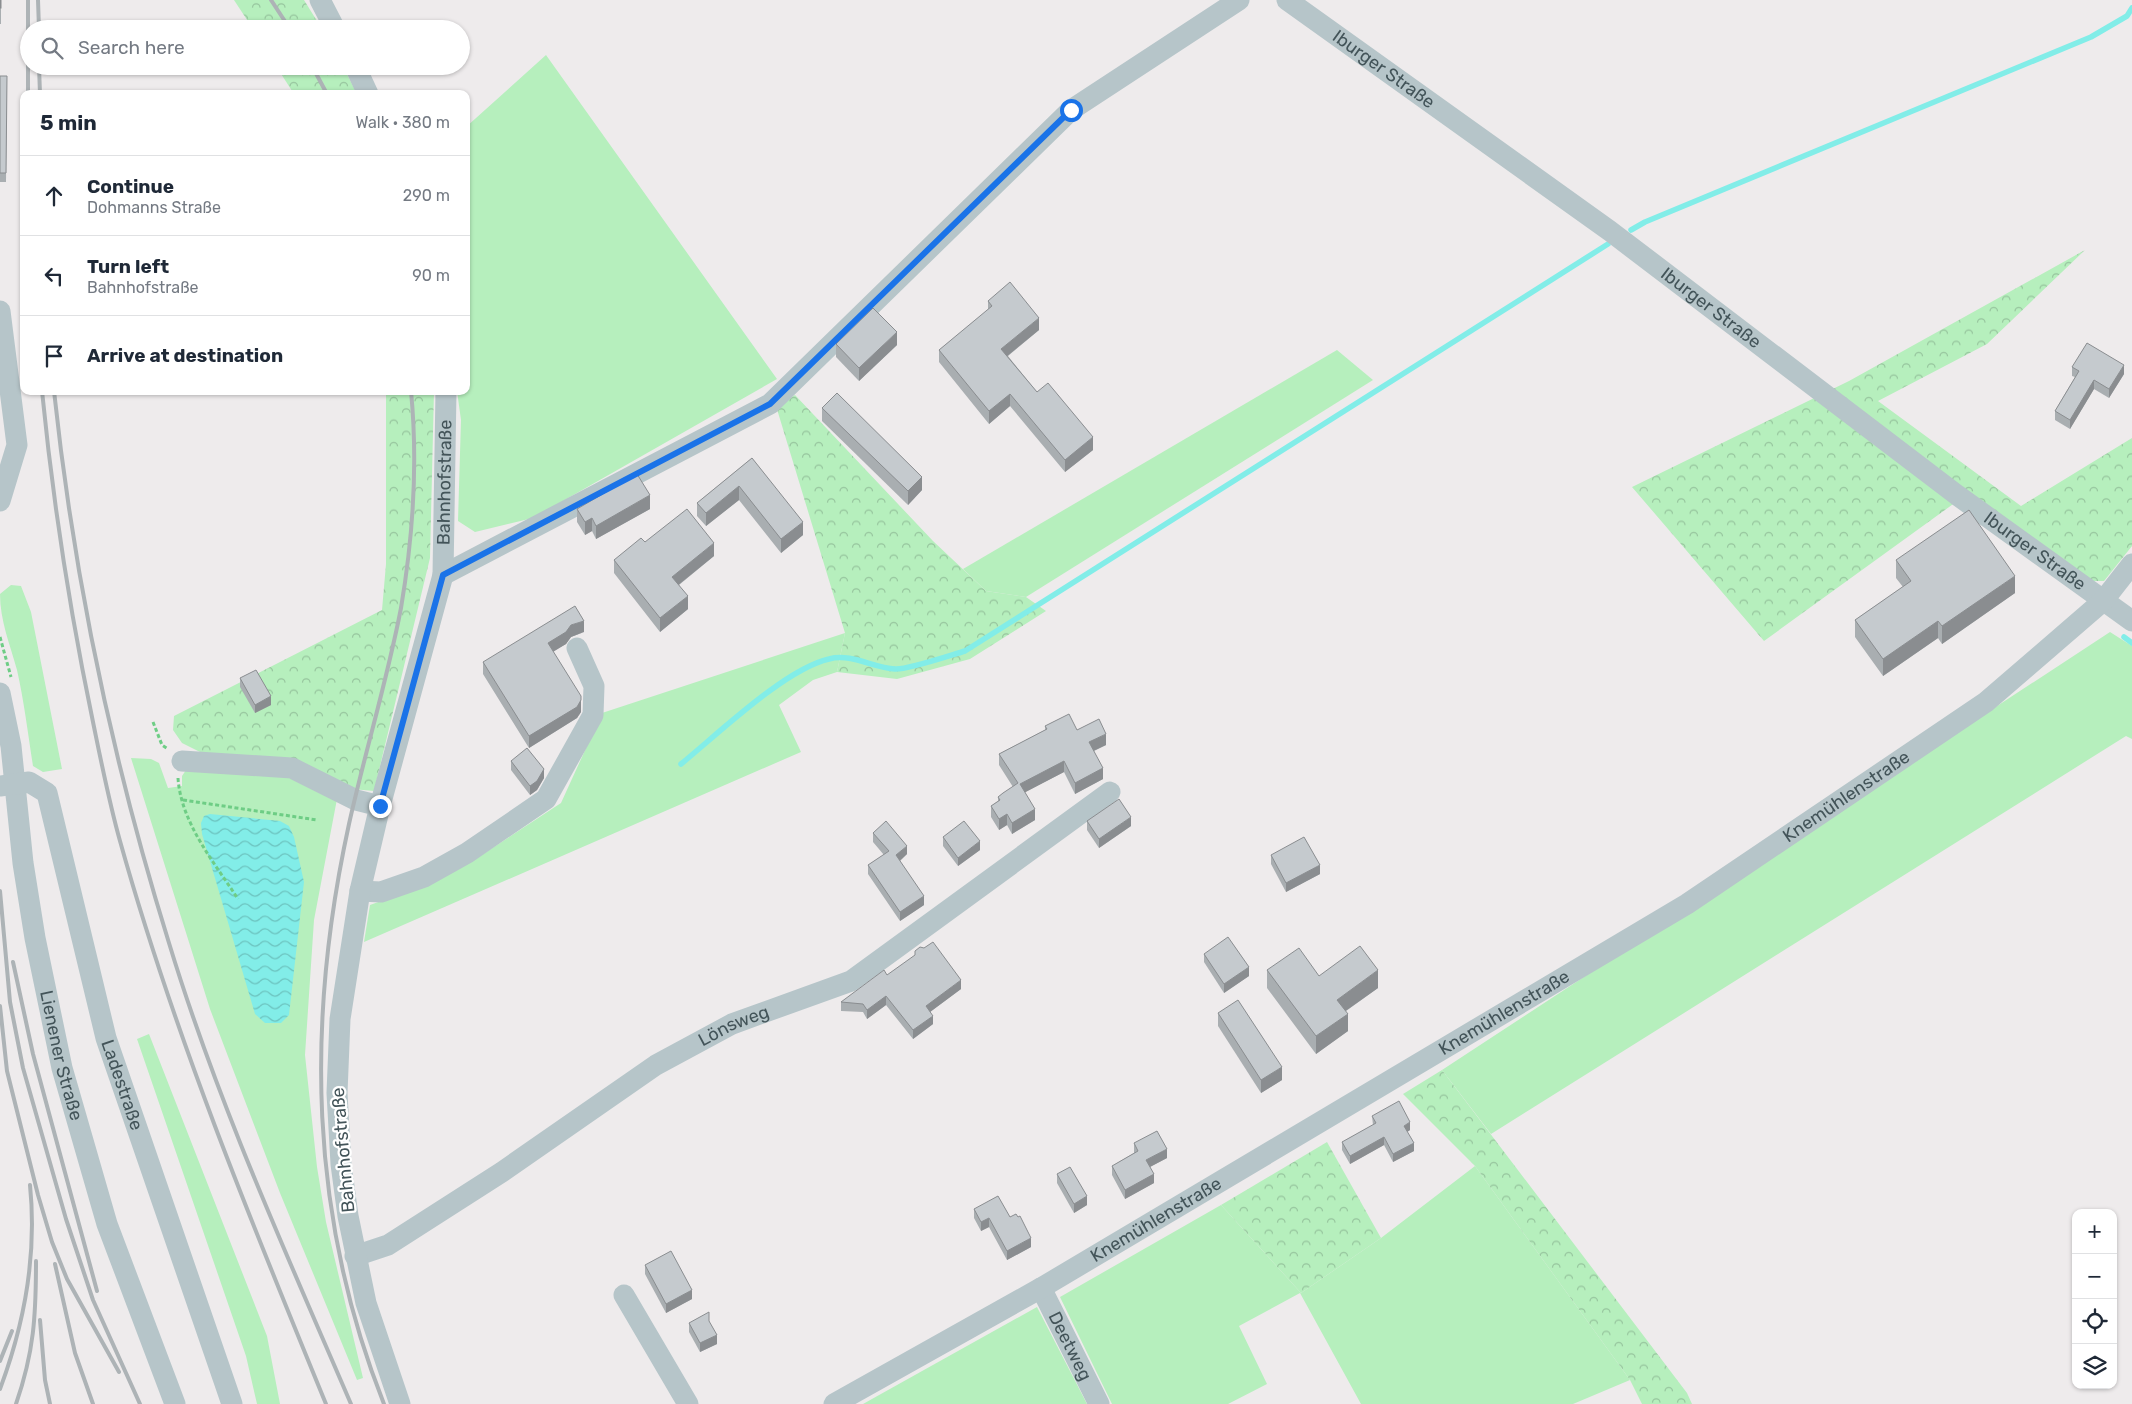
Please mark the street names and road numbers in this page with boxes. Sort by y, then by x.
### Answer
street label: Iburger Straße [1328,25,1439,113]
street label: Iburger Straße [1656,263,1766,353]
street label: Bahnhofstraße [432,419,457,545]
street label: Iburger Straße [1980,507,2090,595]
street label: Knemühlenstraße [1779,746,1914,847]
street label: Knemühlenstraße [1435,965,1574,1060]
street label: Lienener Straße [35,988,88,1123]
street label: Lönsweg [695,1001,772,1051]
street label: Ladestraße [96,1037,148,1133]
street label: Bahnhofstraße [327,1087,359,1213]
street label: Knemühlenstraße [1086,1172,1225,1267]
street label: Deetweg [1044,1308,1097,1384]

